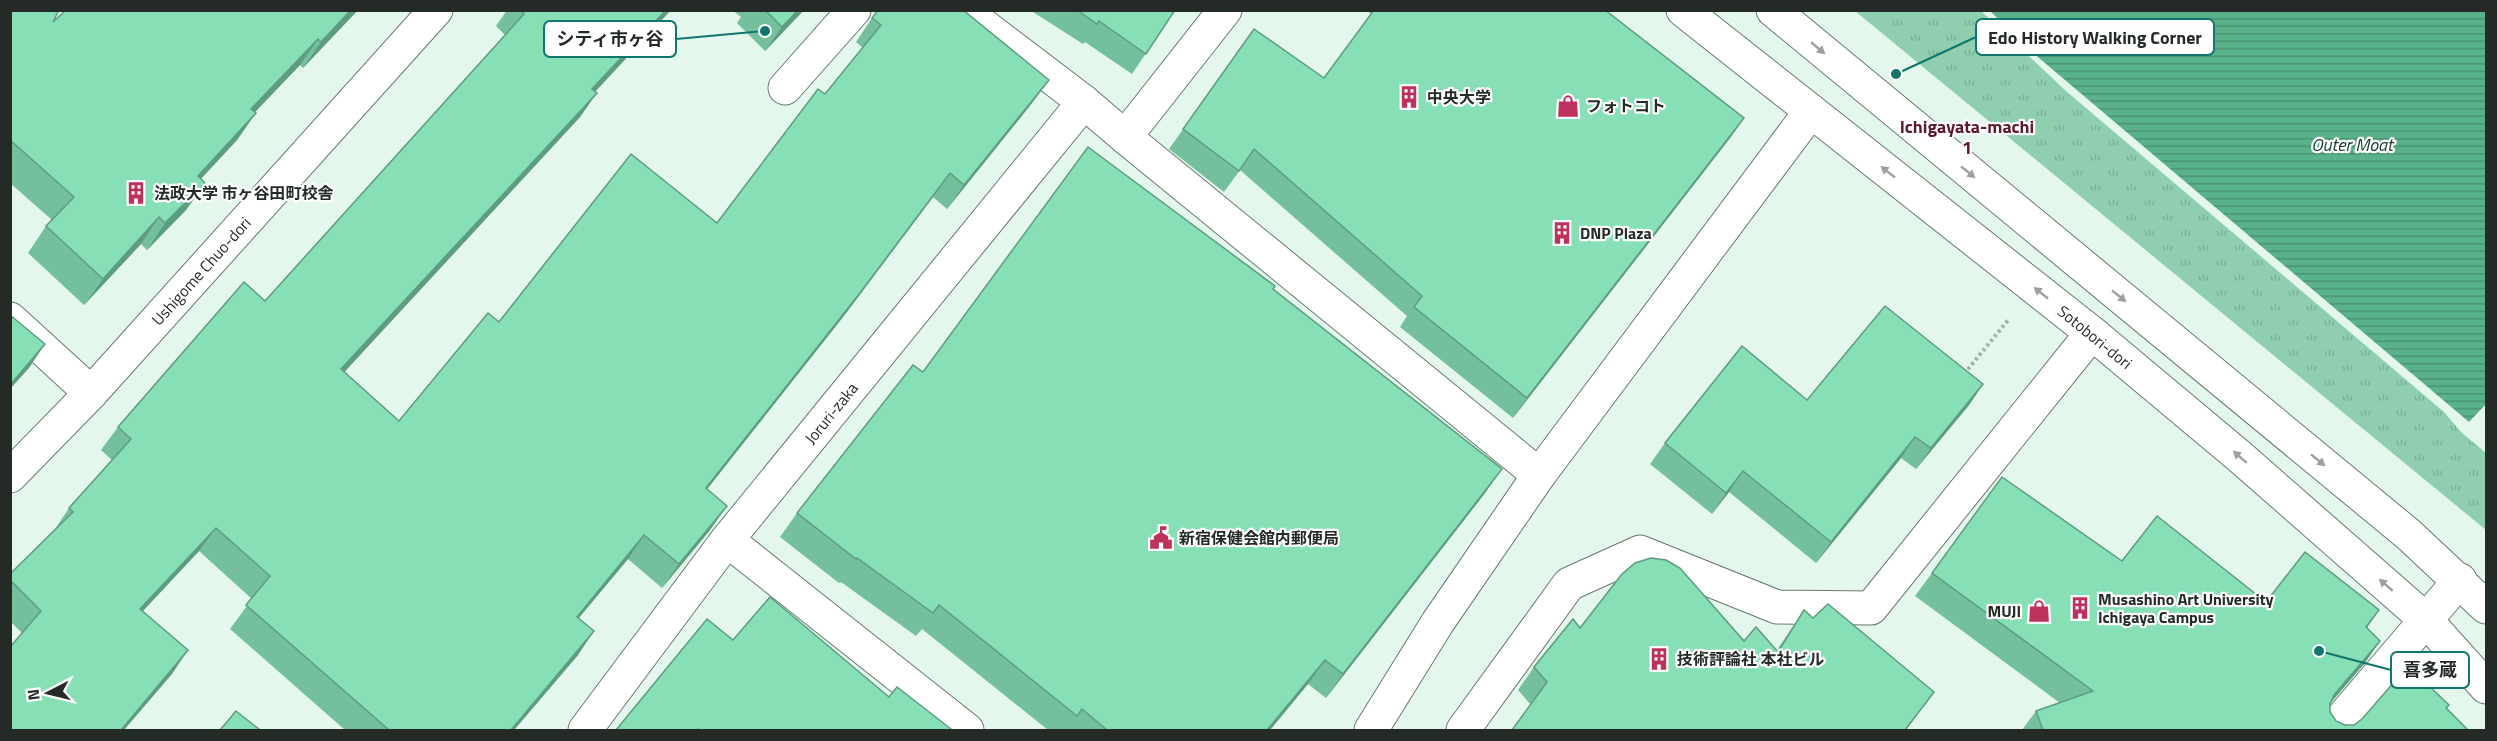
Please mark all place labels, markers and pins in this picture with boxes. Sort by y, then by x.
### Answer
callout: Edo History Walking Corner [1976,19,2214,55]
callout: シティ市ヶ谷 [544,21,676,57]
building icon: 中央大学 [1396,84,1422,110]
place label: 中央大学 [1427,85,1491,109]
shop icon: フォトコト [1555,93,1581,119]
place label: フォトコト [1586,94,1666,118]
building icon: 法政大学 市ヶ谷田町校舎 [123,180,149,206]
place label: 法政大学 市ヶ谷田町校舎 [154,181,334,205]
building icon: DNP Plaza [1549,220,1575,246]
place label: DNP Plaza [1580,221,1652,245]
public building icon: 新宿保健会館内郵便局 [1148,525,1174,551]
place label: 新宿保健会館内郵便局 [1179,526,1339,550]
place label: Musashino Art University Ichigaya Campus [2098,587,2273,629]
building icon: Musashino Art University Ichigaya Campus [2067,595,2093,621]
shop icon: MUJI [2026,598,2052,624]
place label: MUJI [1987,599,2021,623]
building icon: 技術評論社 本社ビル [1646,646,1672,672]
place label: 技術評論社 本社ビル [1677,647,1825,671]
callout: 喜多蔵 [2391,652,2469,688]

